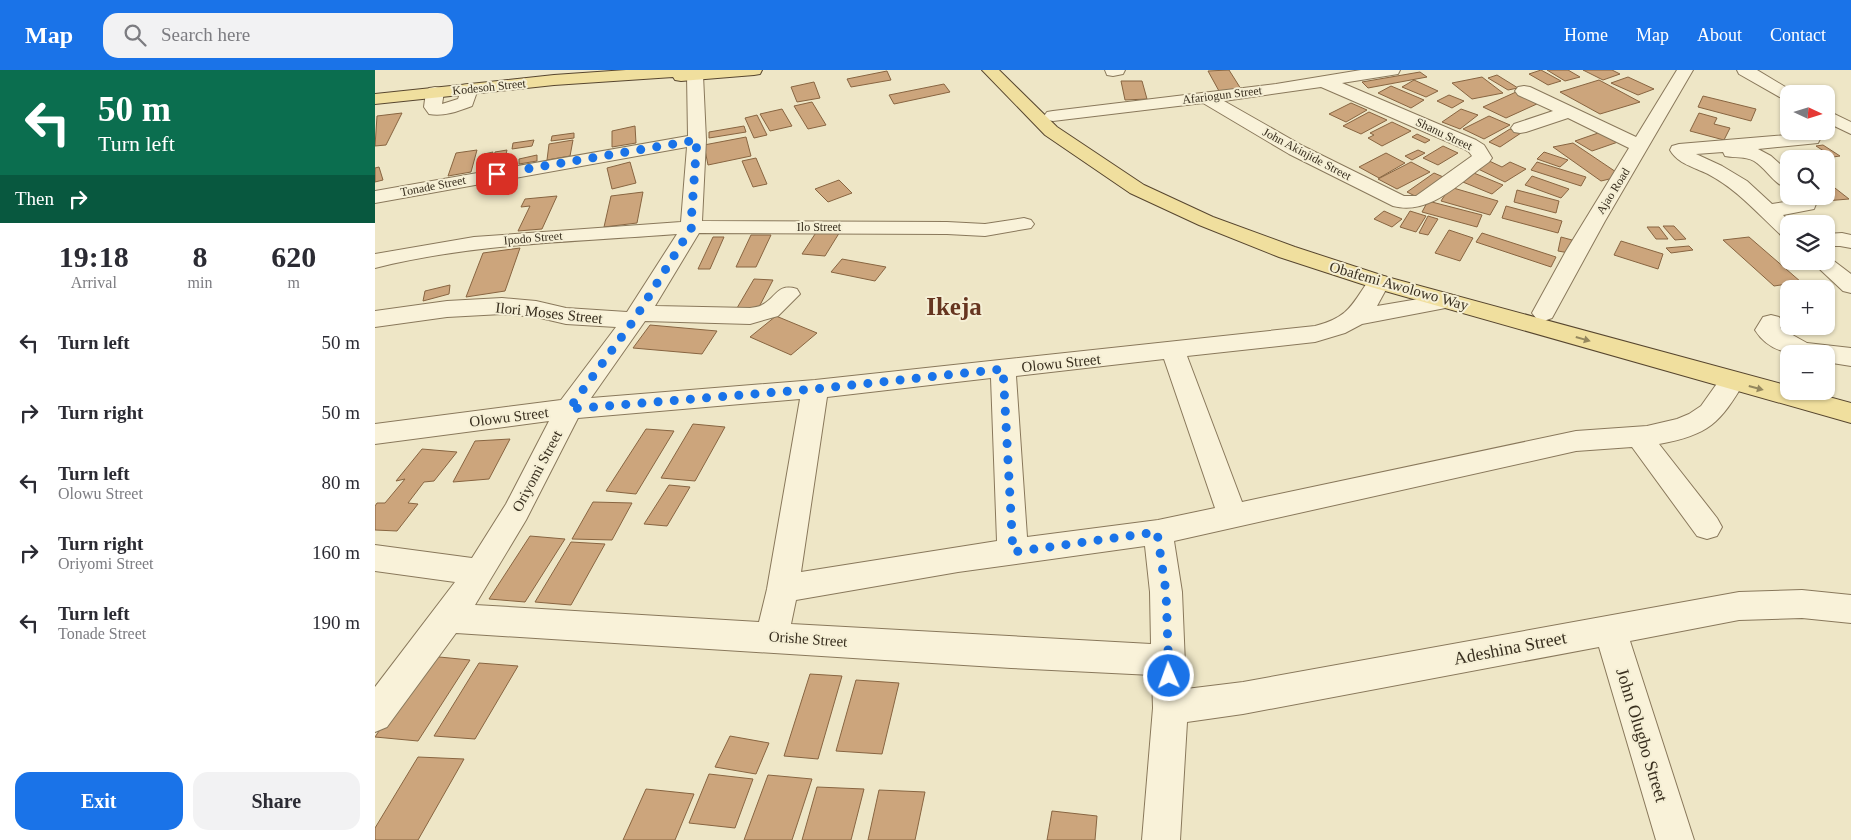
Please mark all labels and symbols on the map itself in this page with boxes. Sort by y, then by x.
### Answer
street label: Kodesoh Street [452,76,527,98]
street label: Afariogun Street [1181,83,1263,107]
north arrow [1780,85,1835,140]
street label: Shanu Street [1413,115,1475,154]
street label: John Akinjide Street [1260,125,1354,183]
pin [476,153,518,195]
street label: Ajao Road [1593,165,1633,217]
street label: Tonade Street [399,173,467,199]
street label: Ilo Street [797,220,842,234]
street label: Ipodo Street [503,228,564,248]
street label: Obafemi Awolowo Way [1328,258,1471,314]
district label: Ikeja [926,293,982,320]
street label: Ilori Moses Street [495,299,604,327]
one-way arrow [1575,335,1591,343]
street label: Olowu Street [1021,351,1102,375]
one-way arrow [1749,384,1764,392]
street label: Olowu Street [469,404,550,430]
street label: Oriyomi Street [509,427,565,514]
street label: Adeshina Street [1452,627,1568,669]
street label: Orishe Street [768,628,849,650]
position arrow [1142,649,1194,701]
street label: John Olugbo Street [1612,666,1672,804]

